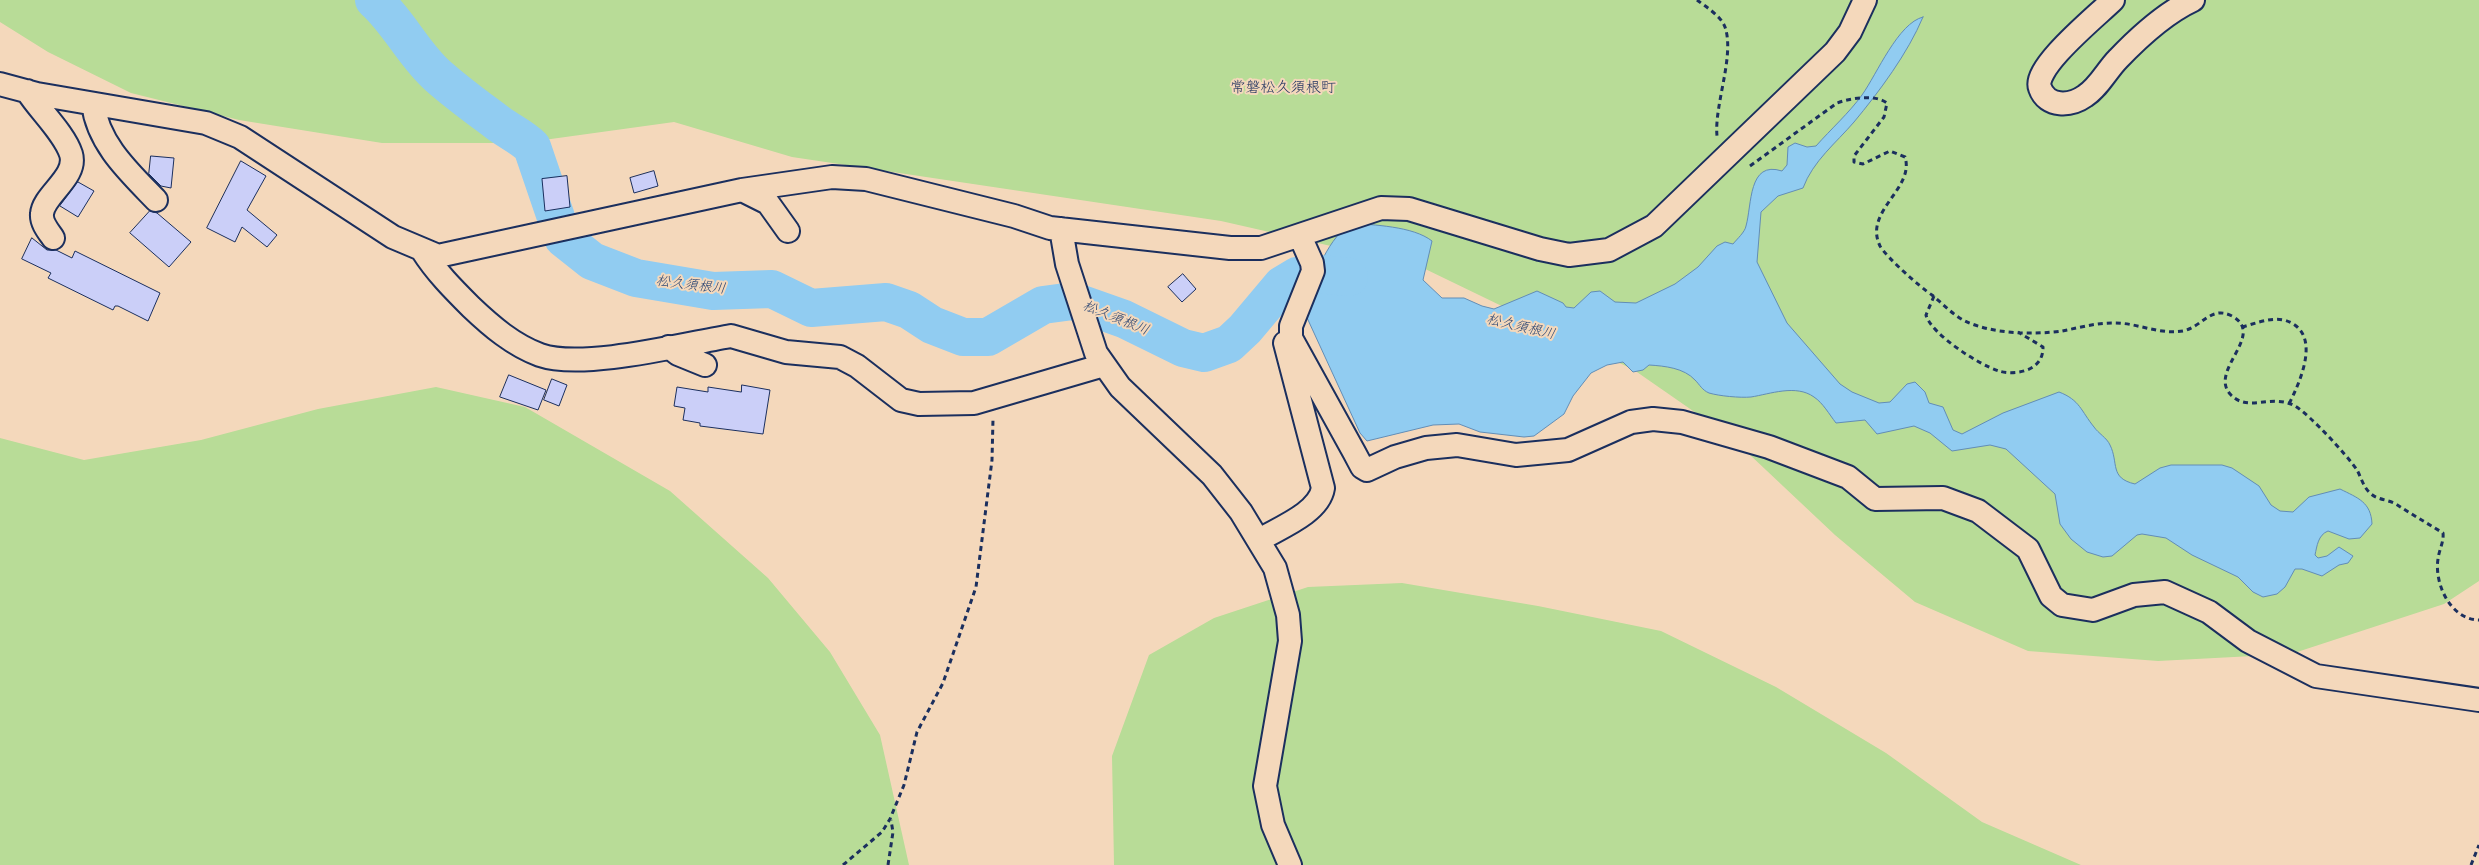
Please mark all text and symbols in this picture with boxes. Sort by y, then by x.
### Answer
district label: 常磐松久須根町 [1231,79,1335,97]
water label: 松久須根川 [655,272,727,298]
water label: 松久須根川 [1080,297,1152,339]
water label: 松久須根川 [1485,311,1557,343]

